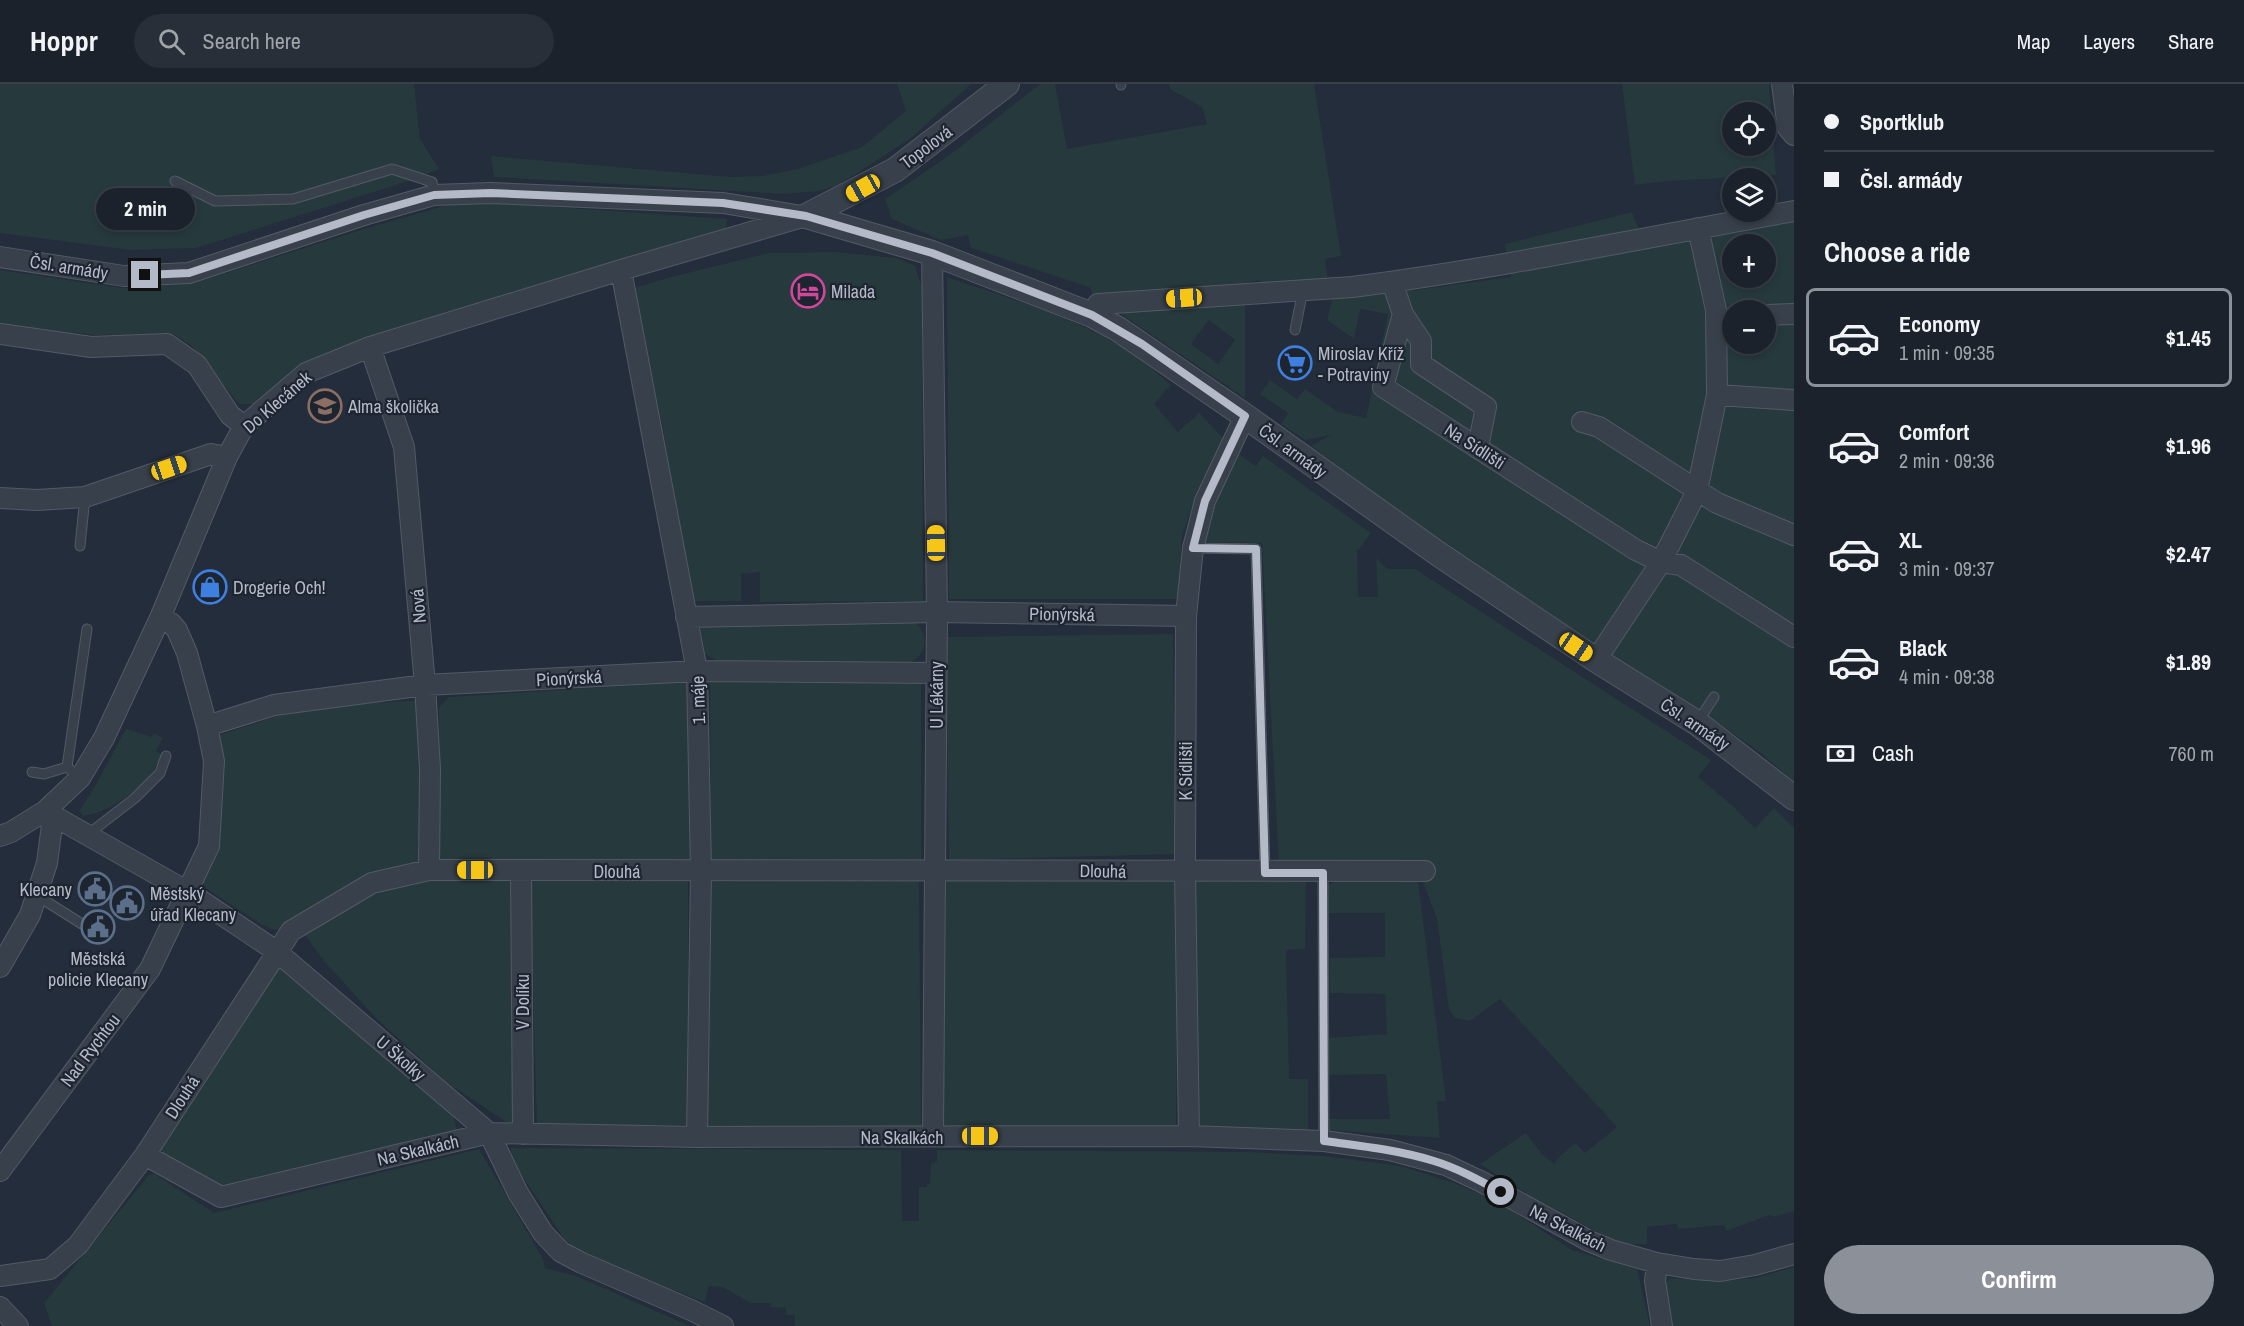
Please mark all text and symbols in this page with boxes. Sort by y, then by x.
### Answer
search box [134,14,554,68]
text: Hoppr [30,22,98,60]
icon: search [155,25,188,58]
text: Search here [203,26,301,56]
text: Map [2017,27,2050,56]
text: Layers [2083,27,2135,56]
text: Share [2168,27,2214,56]
map controls [1722,102,1776,354]
button: locate [1722,102,1776,156]
text: Sportklub [1860,107,1944,137]
street label: Topolová [895,119,957,175]
text: Čsl. armády [1860,165,1962,195]
button: layers [1722,168,1776,222]
car [843,171,883,205]
callout: 2 min [96,188,195,230]
text: 2 min [124,195,167,222]
button: + [1722,234,1776,288]
text: Choose a ride [1824,234,1970,270]
street label: Čsl. armády [28,248,110,286]
route end [131,261,158,288]
hotel icon: Milada [790,273,826,309]
place label: Milada [831,279,875,304]
car [1165,288,1203,308]
button: − [1722,300,1776,354]
text: Economy [1899,309,1980,339]
icon: car [1827,311,1881,365]
text: $1.45 [2166,323,2211,353]
text: 1 min · 09:35 [1899,339,1995,366]
place label: Miroslav Kříž - Potraviny [1318,341,1404,387]
supermarket icon: Miroslav Kříž - Potraviny [1277,345,1313,381]
street label: Do Klecánek [237,365,317,439]
school or university icon: Alma školička [307,388,343,424]
place label: Alma školička [347,394,439,419]
street label: Na Sídlišti [1440,417,1510,475]
text: Comfort [1899,417,1969,447]
street label: Čsl. armády [1254,418,1333,485]
icon: car [1827,419,1881,473]
text: $1.96 [2166,431,2211,461]
text: 2 min · 09:36 [1899,447,1995,474]
car [149,454,189,482]
car [927,525,945,561]
text: XL [1899,525,1922,555]
icon: car [1827,527,1881,581]
text: $2.47 [2166,539,2211,569]
text: 3 min · 09:37 [1899,555,1995,582]
shop icon: Drogerie Och! [192,569,228,605]
place label: Drogerie Och! [233,575,326,600]
street label: Nová [404,588,432,624]
street label: Pionýrská [1029,601,1095,627]
car [1556,629,1596,665]
text: Black [1899,633,1947,663]
icon: car [1827,635,1881,689]
text: $1.89 [2166,647,2211,677]
street label: U Lékárny [924,661,949,729]
text: 4 min · 09:38 [1899,663,1995,690]
street label: Pionýrská [536,664,602,692]
street label: 1. máje [685,675,711,725]
street label: Čsl. armády [1655,692,1735,757]
icon: cash [1824,737,1857,770]
text: Cash [1872,738,1914,768]
text: 760 m [2168,740,2214,767]
street label: K Sídlišti [1173,741,1198,801]
street label: Dlouhá [1079,858,1127,884]
street label: Dlouhá [594,859,640,884]
car [457,861,493,879]
public building icon: Klecany [77,871,113,907]
place label: Klecany [19,877,73,902]
place label: Městský úřad Klecany [150,881,237,927]
public building icon: Městský úřad Klecany [109,885,145,921]
public building icon: Městská policie Klecany [80,909,116,945]
place label: Městská policie Klecany [48,946,149,992]
street label: V Dolíku [510,974,535,1030]
street label: Nad Rychtou [54,1008,126,1092]
street label: U Školky [371,1029,432,1087]
street label: Dlouhá [159,1071,205,1123]
street label: Na Skalkách [861,1125,943,1150]
car [962,1127,998,1145]
street label: Na Skalkách [375,1129,461,1171]
route start [1487,1178,1514,1205]
street label: Na Skalkách [1525,1198,1611,1258]
button: Confirm [1824,1245,2214,1314]

